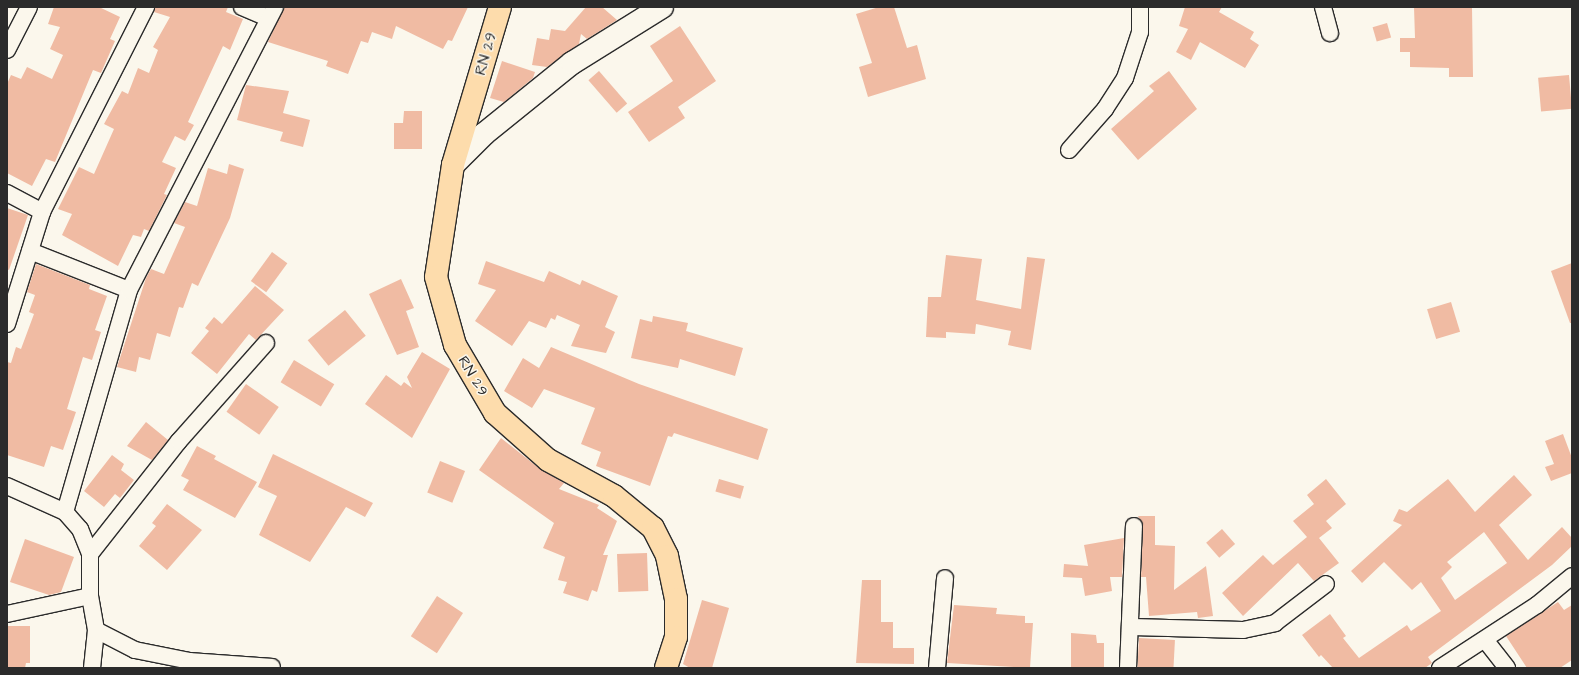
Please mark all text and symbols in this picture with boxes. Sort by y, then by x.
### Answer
street label: RN 29 [471,31,501,77]
street label: RN 29 [454,353,492,399]

